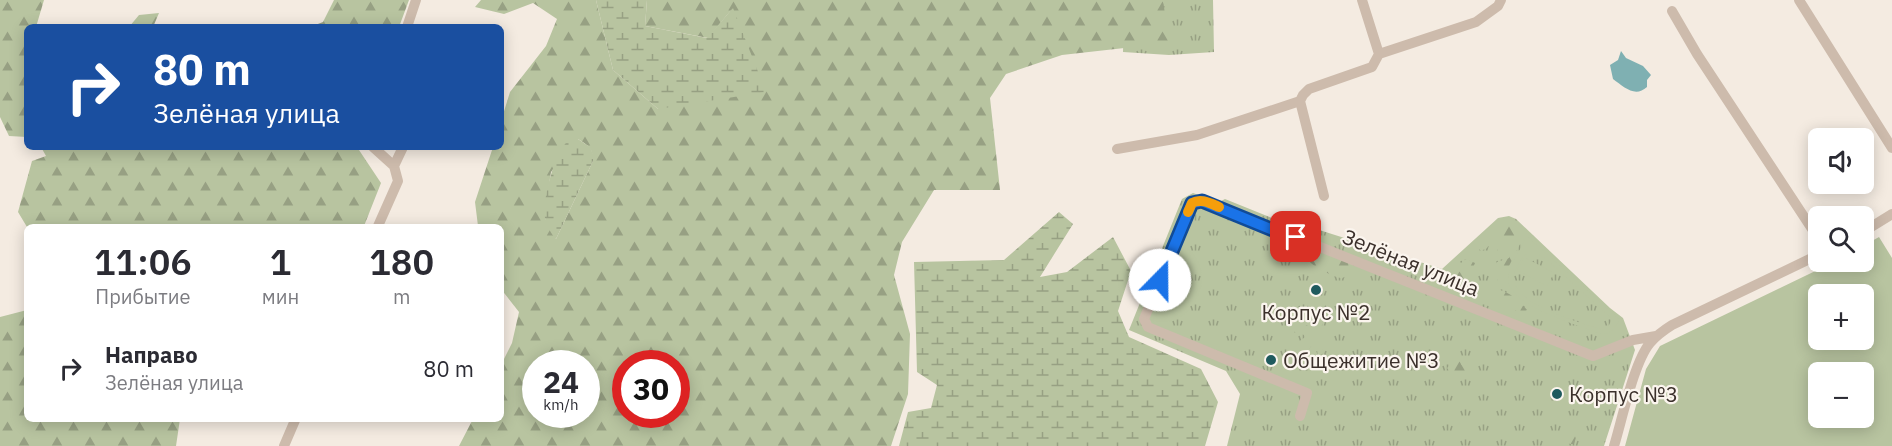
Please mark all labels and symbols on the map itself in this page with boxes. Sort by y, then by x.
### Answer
pin [1270,211,1321,262]
street label: Зелёная улица [1338,222,1484,302]
position arrow [1128,248,1192,312]
marker: Корпус №2 [1309,283,1323,297]
place label: Корпус №2 [1261,298,1371,326]
place label: Общежитие №3 [1283,346,1440,374]
speed limit sign: 30 [612,350,690,428]
marker: Общежитие №3 [1264,353,1278,367]
place label: Корпус №3 [1569,380,1678,408]
marker: Корпус №3 [1550,387,1564,401]

